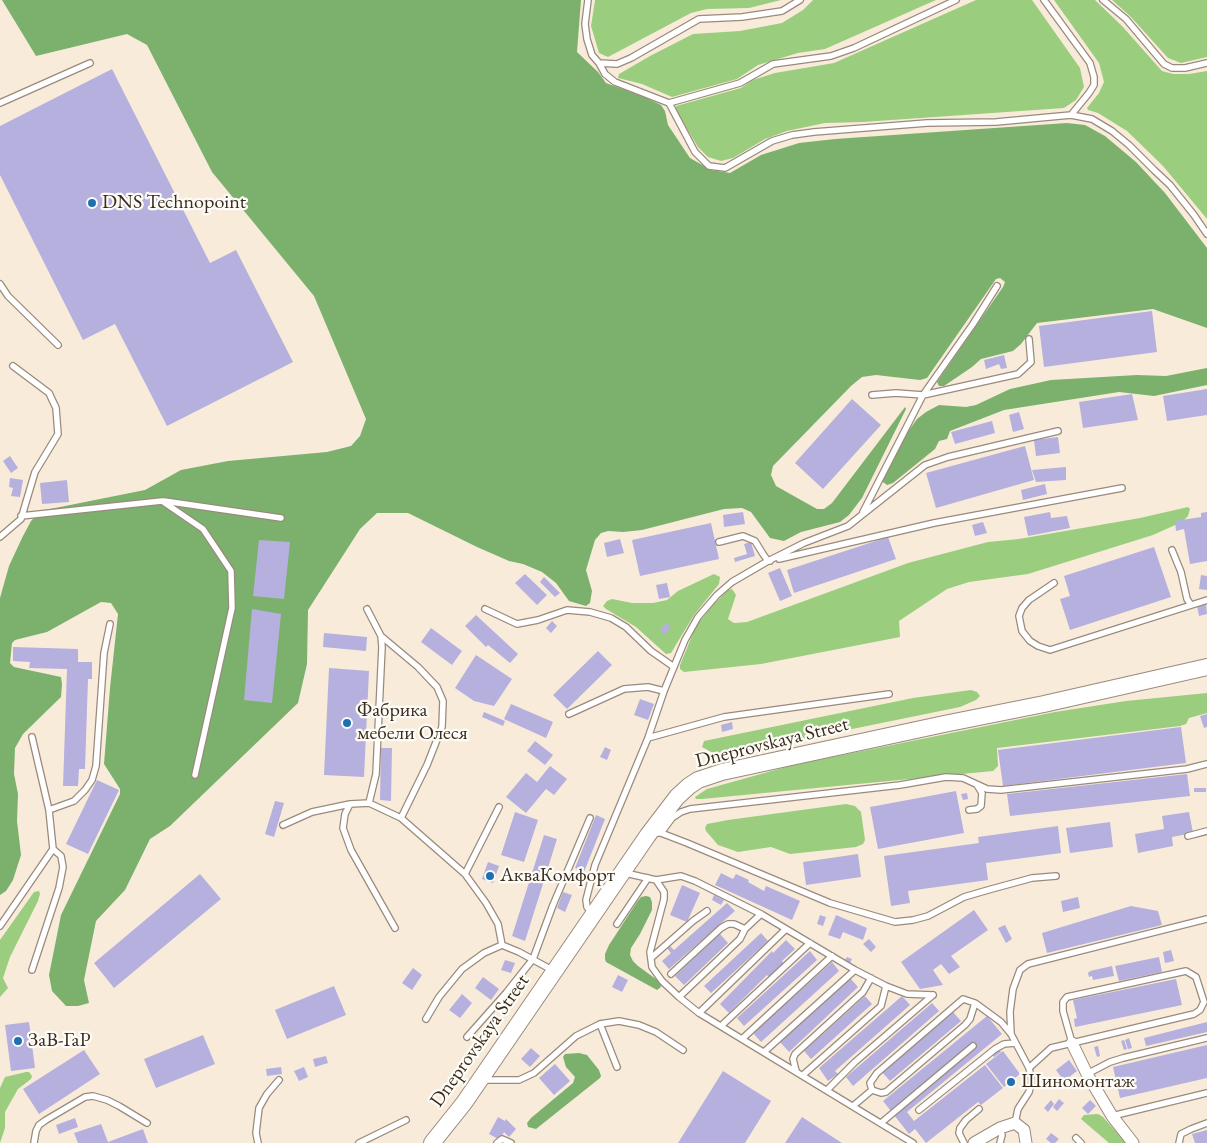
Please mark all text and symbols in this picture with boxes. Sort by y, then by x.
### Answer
place label: DNS Technopoint [102,191,246,215]
marker: DNS Technopoint [86,197,98,209]
place label: Фабрика мебели Олеся [357,699,468,746]
street label: Dneprovskaya Street [693,712,851,774]
marker: Фабрика мебели Олеся [341,717,353,729]
place label: АкваКомфорт [500,864,615,888]
marker: АкваКомфорт [484,870,496,882]
street label: Dneprovskaya Street [425,970,535,1112]
place label: ЗаВ-ГаР [28,1029,91,1053]
marker: ЗаВ-ГаР [12,1035,24,1047]
place label: Шиномонтаж [1021,1070,1135,1094]
marker: Шиномонтаж [1005,1076,1017,1088]

